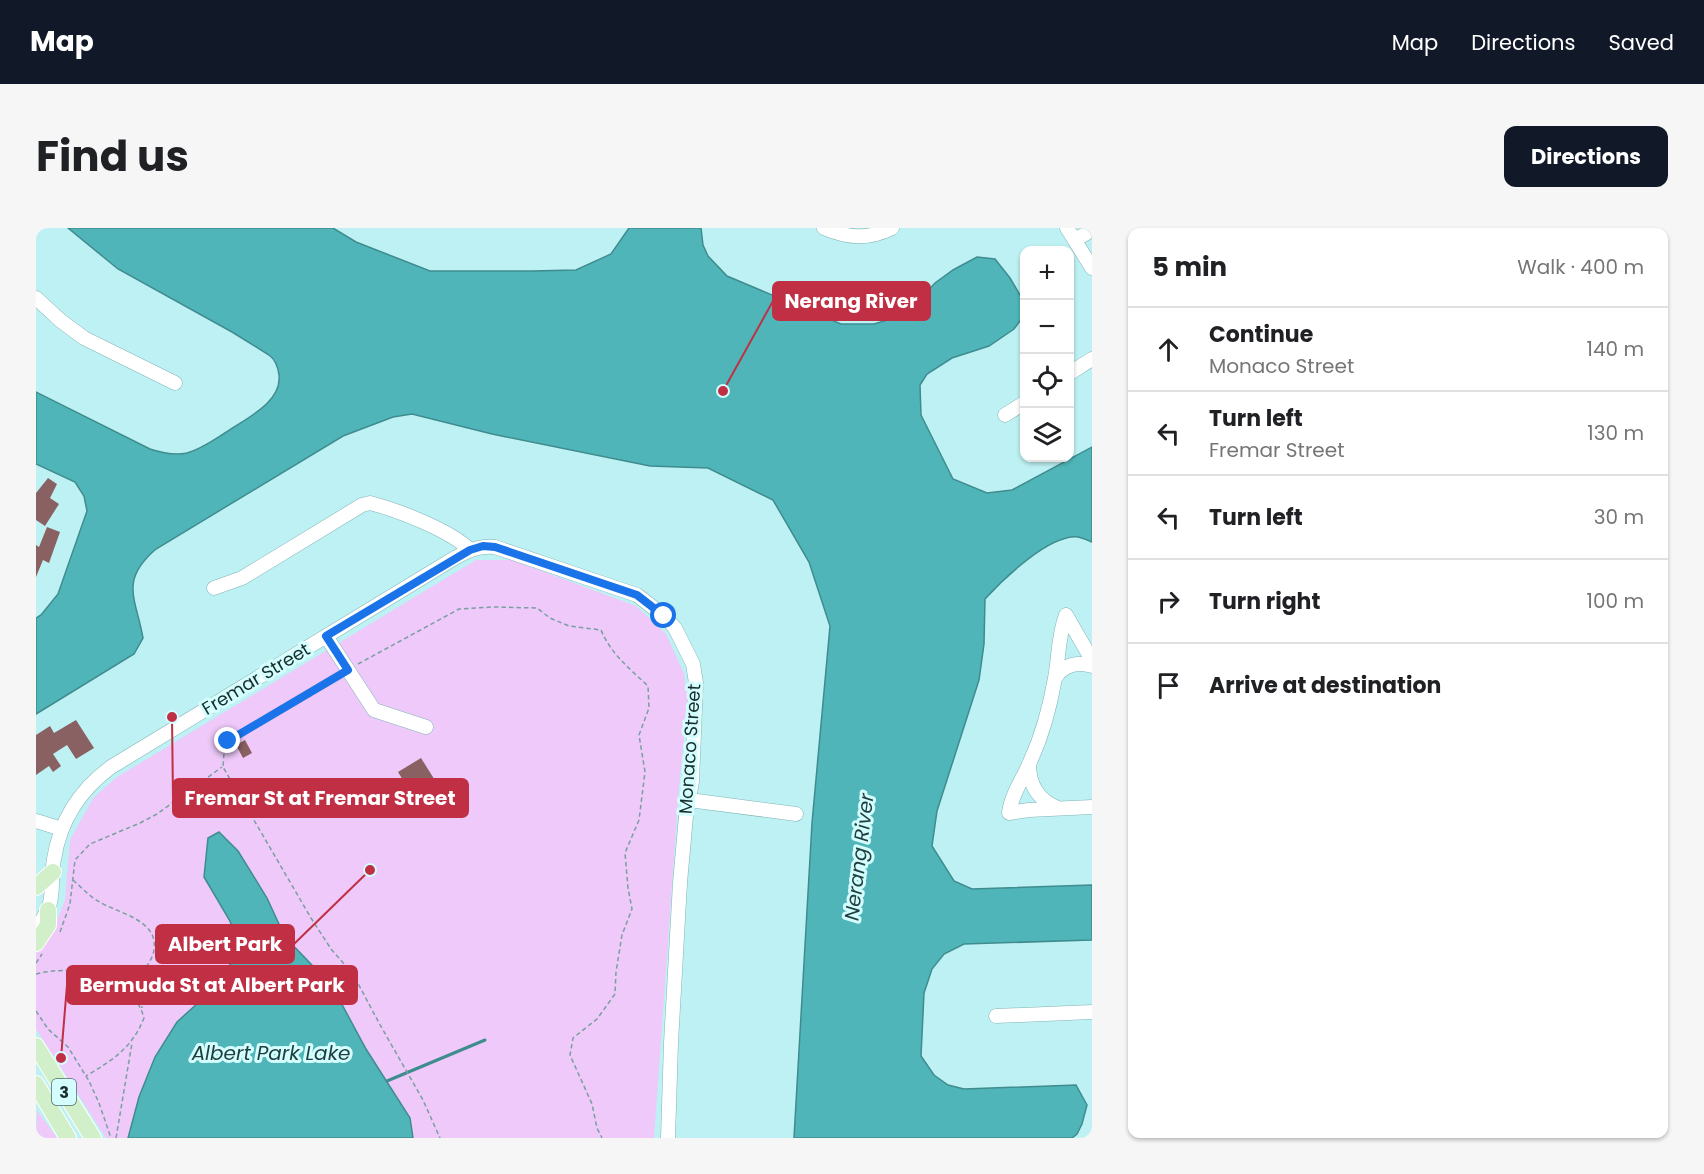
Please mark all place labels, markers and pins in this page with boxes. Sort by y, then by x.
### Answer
callout: Nerang River [773,282,930,320]
callout: Fremar St at Fremar Street [173,779,468,817]
callout: Albert Park [156,925,294,963]
callout: Bermuda St at Albert Park [67,966,357,1004]

